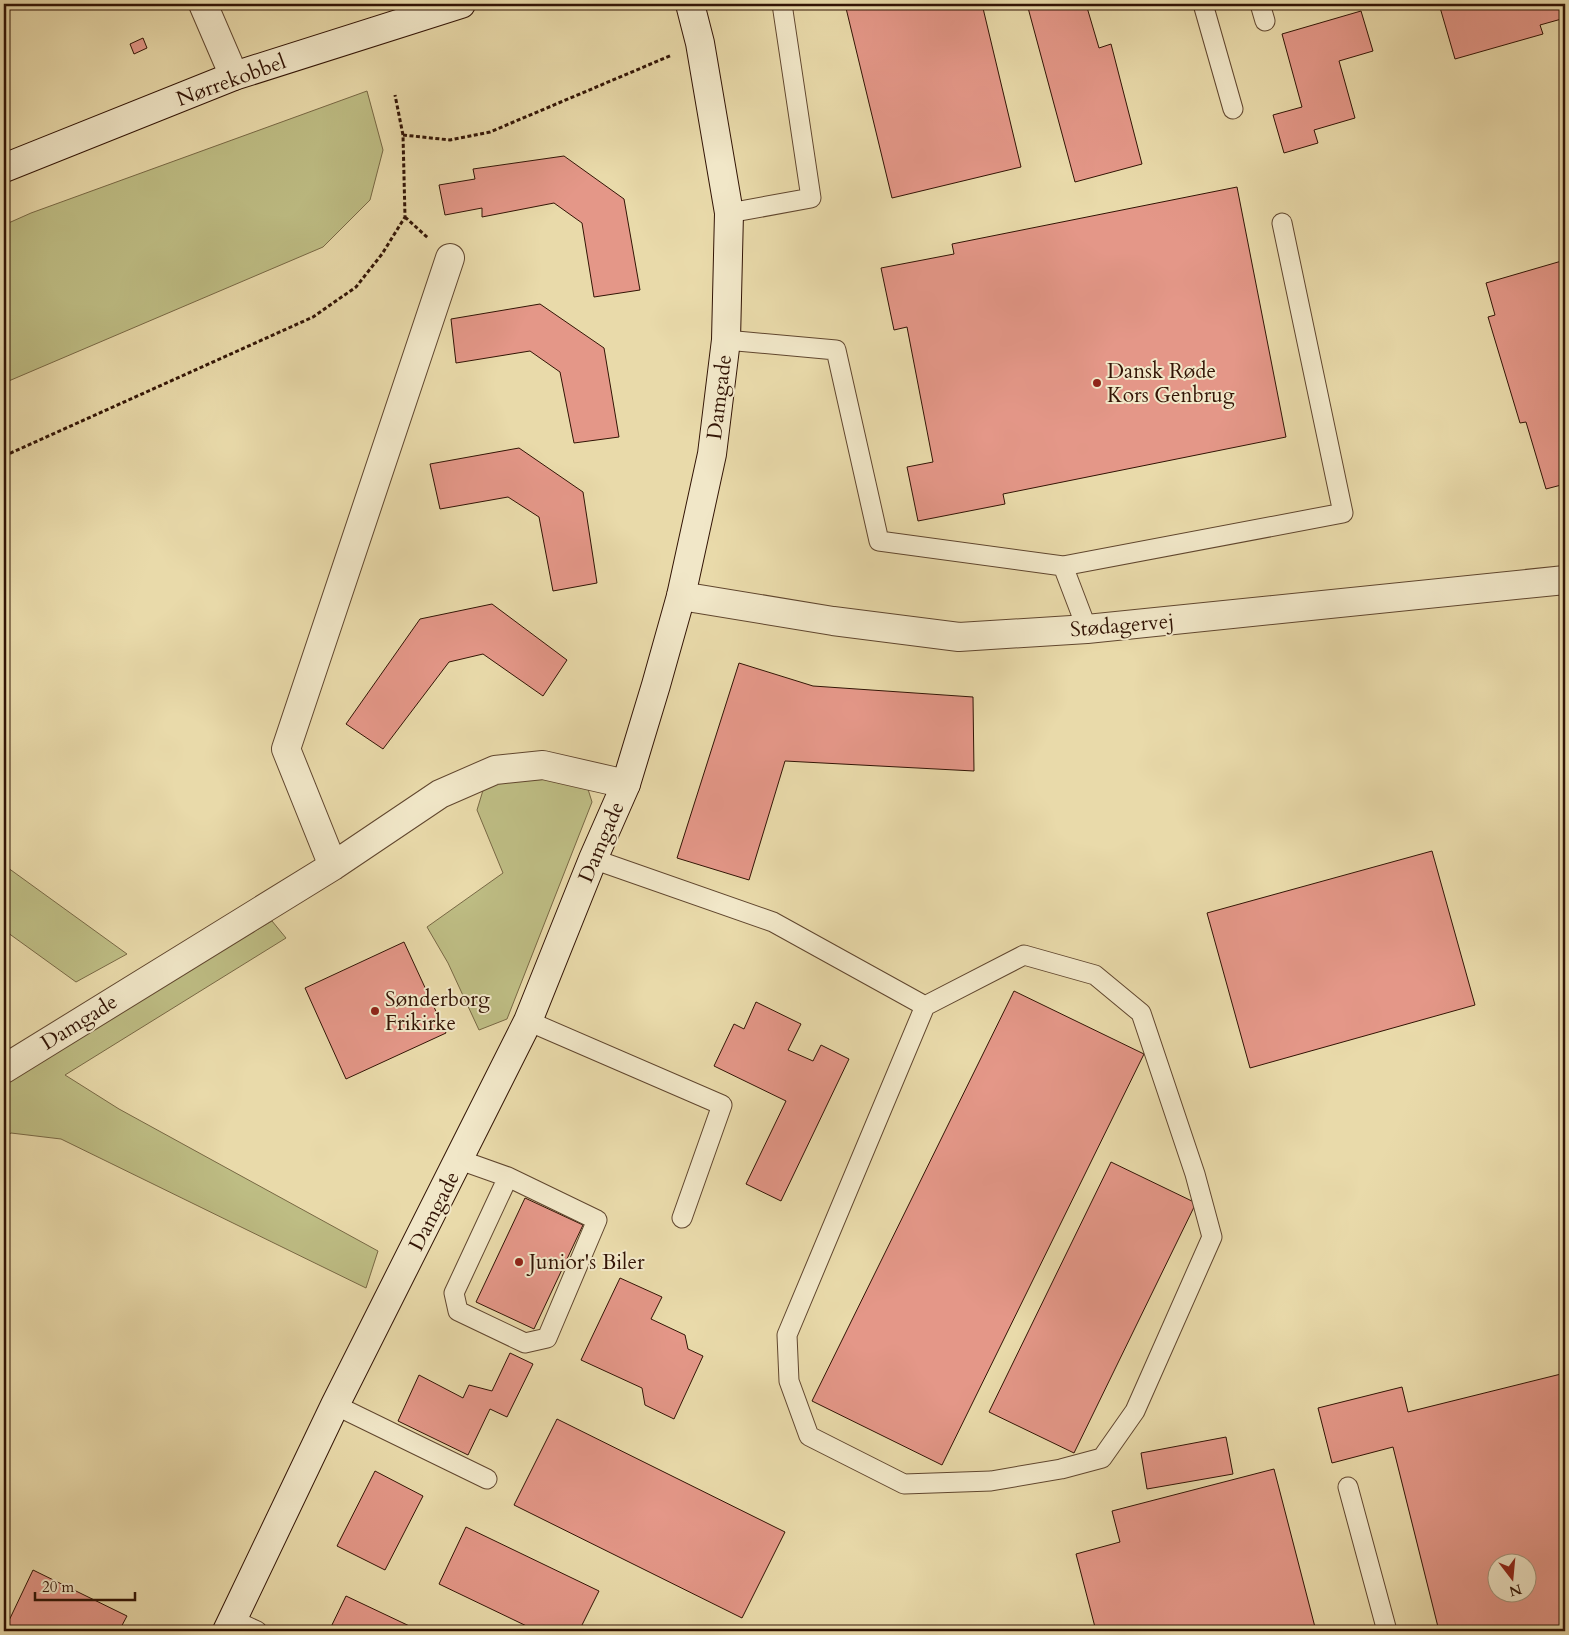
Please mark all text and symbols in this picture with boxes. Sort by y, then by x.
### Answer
street label: Nørrekobbel [172,47,290,114]
street label: Damgade [700,353,739,441]
place label: Dansk Røde Kors Genbrug [1107,357,1235,410]
marker: Dansk Røde Kors Genbrug [1091,377,1103,389]
street label: Stødagervej [1069,607,1175,644]
street label: Damgade [571,797,632,887]
place label: Sønderborg Frikirke [385,985,490,1038]
street label: Damgade [35,987,123,1057]
marker: Sønderborg Frikirke [369,1005,381,1017]
street label: Damgade [402,1167,467,1256]
place label: Junior's Biler [526,1248,645,1277]
marker: Junior's Biler [513,1256,525,1268]
north arrow [1486,1552,1536,1602]
scale bar [35,1570,135,1602]
text: 20 m [42,1577,74,1597]
text: N [1507,1579,1524,1601]

